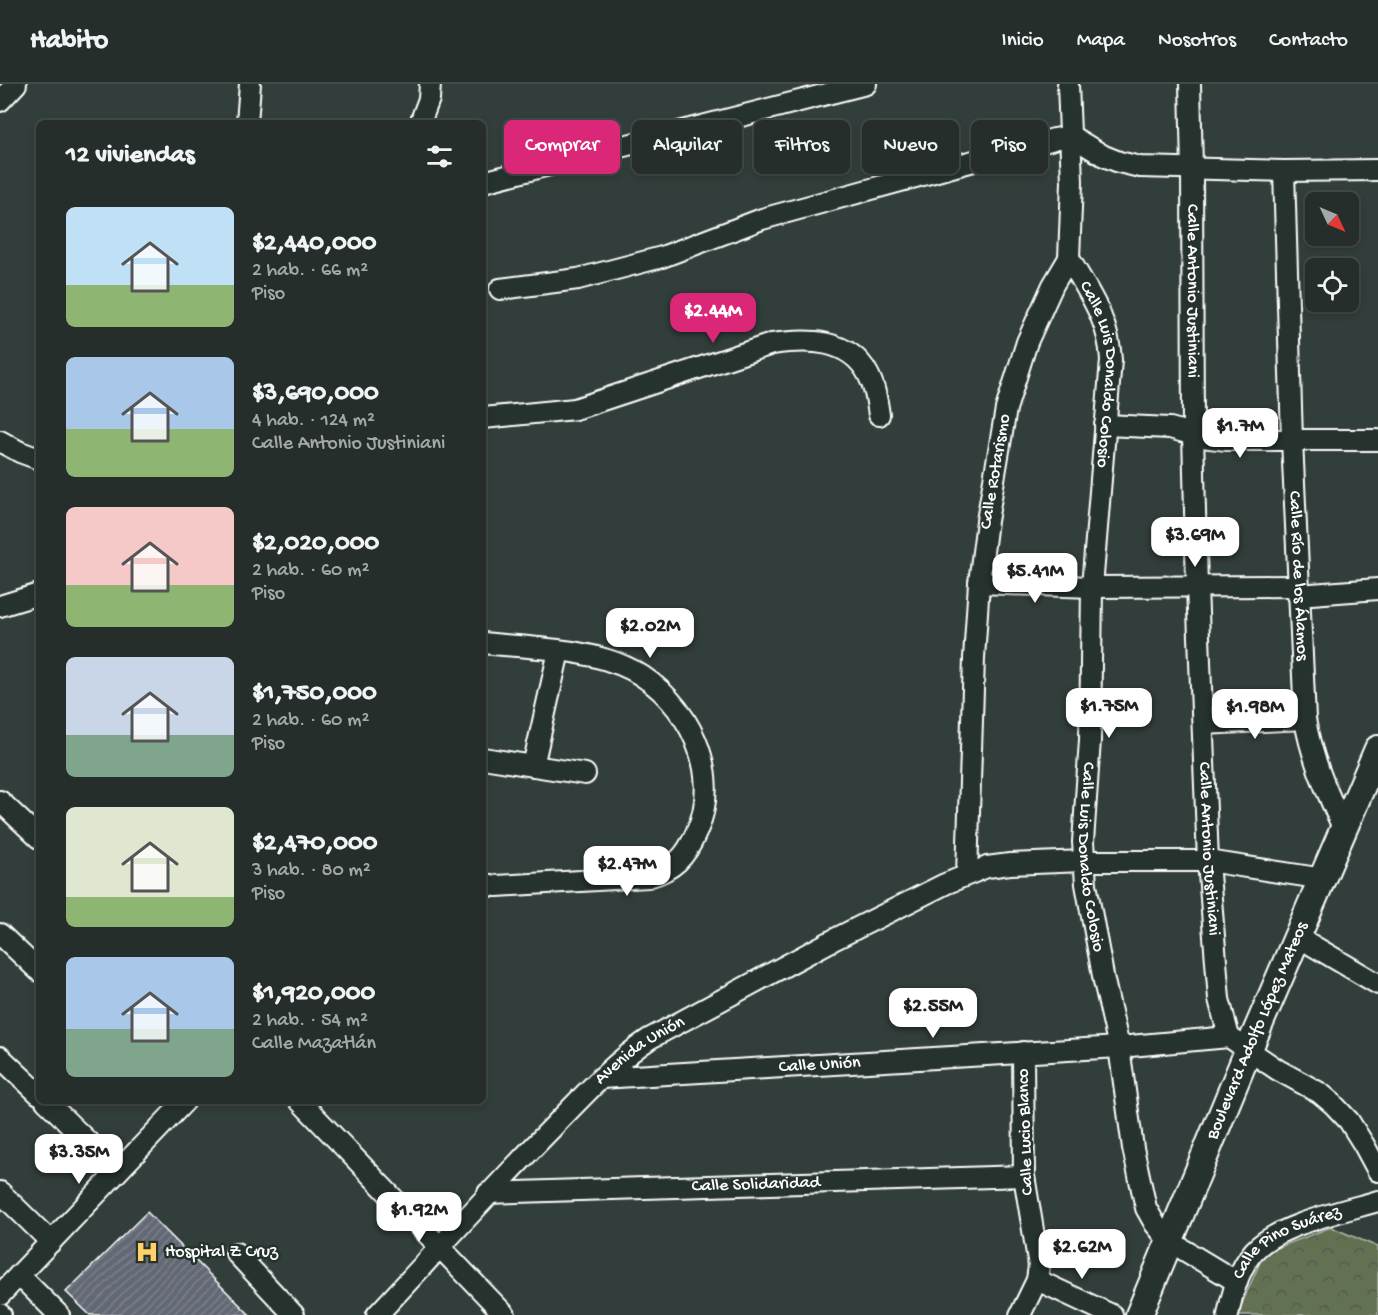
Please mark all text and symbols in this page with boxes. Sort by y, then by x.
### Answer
text: Habito [30,25,108,58]
text: Inicio [1002,29,1044,54]
text: Mapa [1077,29,1125,54]
text: Nosotros [1158,29,1236,54]
text: Contacto [1269,29,1348,54]
chip: Comprar [504,120,620,174]
chip: Alquilar [632,120,742,174]
chip: Filtros [754,120,850,174]
chip: Nuevo [862,120,959,174]
chip: Piso [971,120,1048,174]
icon: filters [423,140,456,173]
text: 12 viviendas [66,141,195,172]
north arrow [1305,192,1359,246]
map controls [1305,192,1359,312]
street label: Calle Antonio Justiniani [1182,204,1203,378]
text: $2,440,000 [252,229,376,260]
icon: home [114,231,186,303]
button: locate [1305,258,1359,312]
text: 2 hab. · 66 m² [252,260,368,283]
street label: Calle Luis Donaldo Colosio [1074,277,1122,469]
text: Piso [252,283,285,306]
pin: $2.44M [664,293,762,344]
text: $2.44M [684,301,742,324]
text: $3,690,000 [252,379,379,410]
icon: home [114,381,186,453]
pin: $1.7M [1198,408,1282,459]
text: 4 hab. · 124 m² [252,410,375,433]
street label: Calle Rotarismo [976,412,1015,530]
text: $1.7M [1216,416,1264,439]
text: Calle Antonio Justiniani [252,433,445,456]
street label: Calle Río de los Álamos [1284,490,1313,662]
pin: $3.69M [1146,517,1244,568]
text: $3.69M [1165,525,1225,548]
text: $2,020,000 [252,529,379,560]
icon: home [114,531,186,603]
pin: $5.41M [986,553,1084,604]
text: 2 hab. · 60 m² [252,560,369,583]
text: $5.41M [1006,561,1064,584]
text: Piso [252,583,285,606]
pin: $2.02M [601,608,699,659]
text: $2.02M [620,616,680,639]
text: $1,750,000 [252,679,377,710]
icon: home [114,681,186,753]
pin: $1.75M [1060,688,1158,739]
pin: $1.98M [1206,689,1304,740]
text: $1.75M [1080,696,1138,719]
text: $1.98M [1226,697,1284,720]
text: 2 hab. · 60 m² [252,710,369,733]
text: Piso [252,733,285,756]
street label: Calle Luis Donaldo Colosio [1072,761,1109,954]
street label: Calle Antonio Justiniani [1194,761,1224,936]
text: $2,470,000 [252,829,378,860]
icon: home [114,831,186,903]
pin: $2.47M [578,846,676,897]
text: $2.47M [598,854,656,877]
text: 3 hab. · 80 m² [252,860,371,883]
text: Piso [252,883,285,906]
street label: Boulevard Adolfo López Mateos [1202,917,1313,1144]
text: $1,920,000 [252,979,375,1010]
icon: home [114,981,186,1053]
pin: $2.55M [884,988,982,1039]
text: $2.55M [903,996,963,1019]
text: 2 hab. · 54 m² [252,1010,368,1033]
street label: Avenida Unión [590,1011,689,1089]
text: Calle Mazatlán [252,1033,376,1056]
street label: Calle Unión [778,1052,862,1078]
street label: Calle Lucio Blanco [1013,1068,1039,1196]
pin: $3.35M [30,1134,128,1185]
text: $3.35M [49,1142,109,1165]
street label: Calle Solidaridad [691,1172,822,1197]
pin: $1.92M [370,1192,468,1243]
text: $1.92M [390,1200,448,1223]
street label: Calle Pino Suárez [1228,1201,1344,1282]
pin: $2.62M [1033,1229,1131,1280]
text: $2.62M [1053,1237,1111,1260]
hospital icon: Hospital Z Cruz [134,1239,160,1265]
place label: Hospital Z Cruz [165,1242,279,1263]

